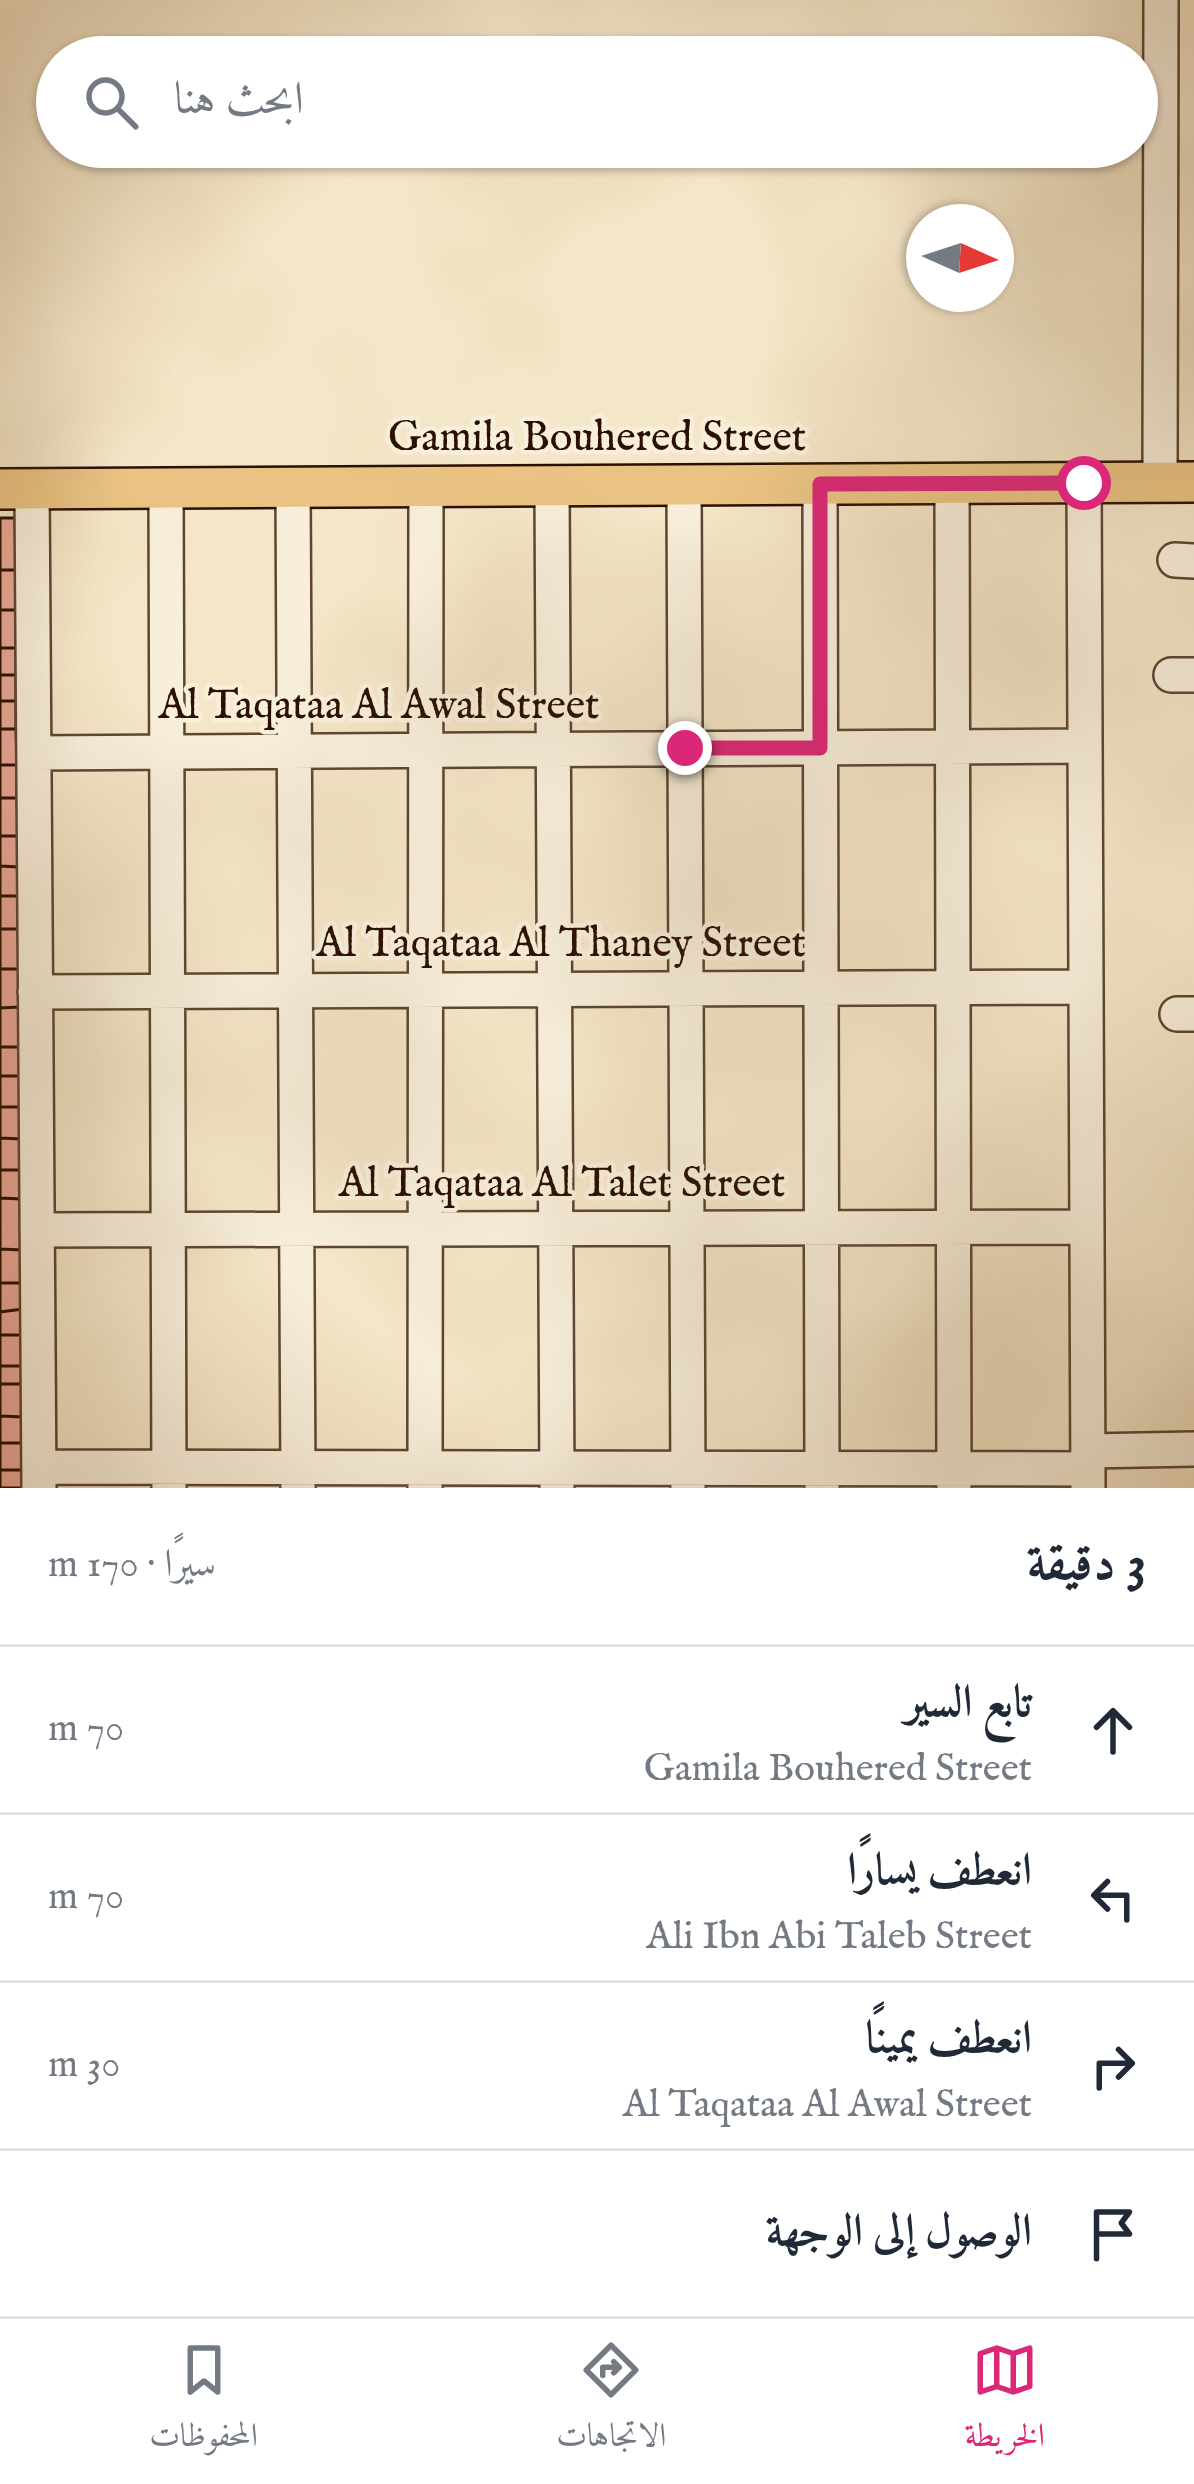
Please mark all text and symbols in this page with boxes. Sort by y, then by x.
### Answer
search box [36,36,1158,168]
icon: search [78,69,144,135]
text: ابحث هنا [174,72,304,129]
north arrow [906,204,1014,312]
street label: Gamila Bouhered Street [388,412,806,465]
route start [1057,456,1111,510]
street label: Al Taqataa Al Awal Street [158,680,599,733]
route end [658,721,712,775]
street label: Al Taqataa Al Thaney Street [315,918,806,971]
street label: Al Taqataa Al Talet Street [338,1158,785,1211]
text: 3 دقيقة [1027,1533,1146,1598]
text: سيرًا · 170 m [48,1541,216,1590]
text: تابع السير [905,1675,1032,1732]
icon: ahead [1080,1697,1146,1763]
text: 70 m [48,1705,124,1754]
text: Gamila Bouhered Street [644,1745,1032,1794]
text: انعطف يسارًا [847,1843,1032,1900]
icon: left [1080,1865,1146,1931]
text: 70 m [48,1873,124,1922]
text: Ali Ibn Abi Taleb Street [646,1913,1032,1962]
text: انعطف يمينًا [865,2011,1032,2068]
icon: right [1080,2033,1146,2099]
text: 30 m [48,2041,120,2090]
text: Al Taqataa Al Awal Street [623,2081,1032,2130]
icon: arrive [1080,2201,1146,2267]
text: الوصول إلى الوجهة [766,2204,1032,2261]
tab: المحفوظات [149,2337,258,2467]
tab: الاتجاهات [556,2337,666,2467]
tab: الخريطة [965,2337,1045,2467]

